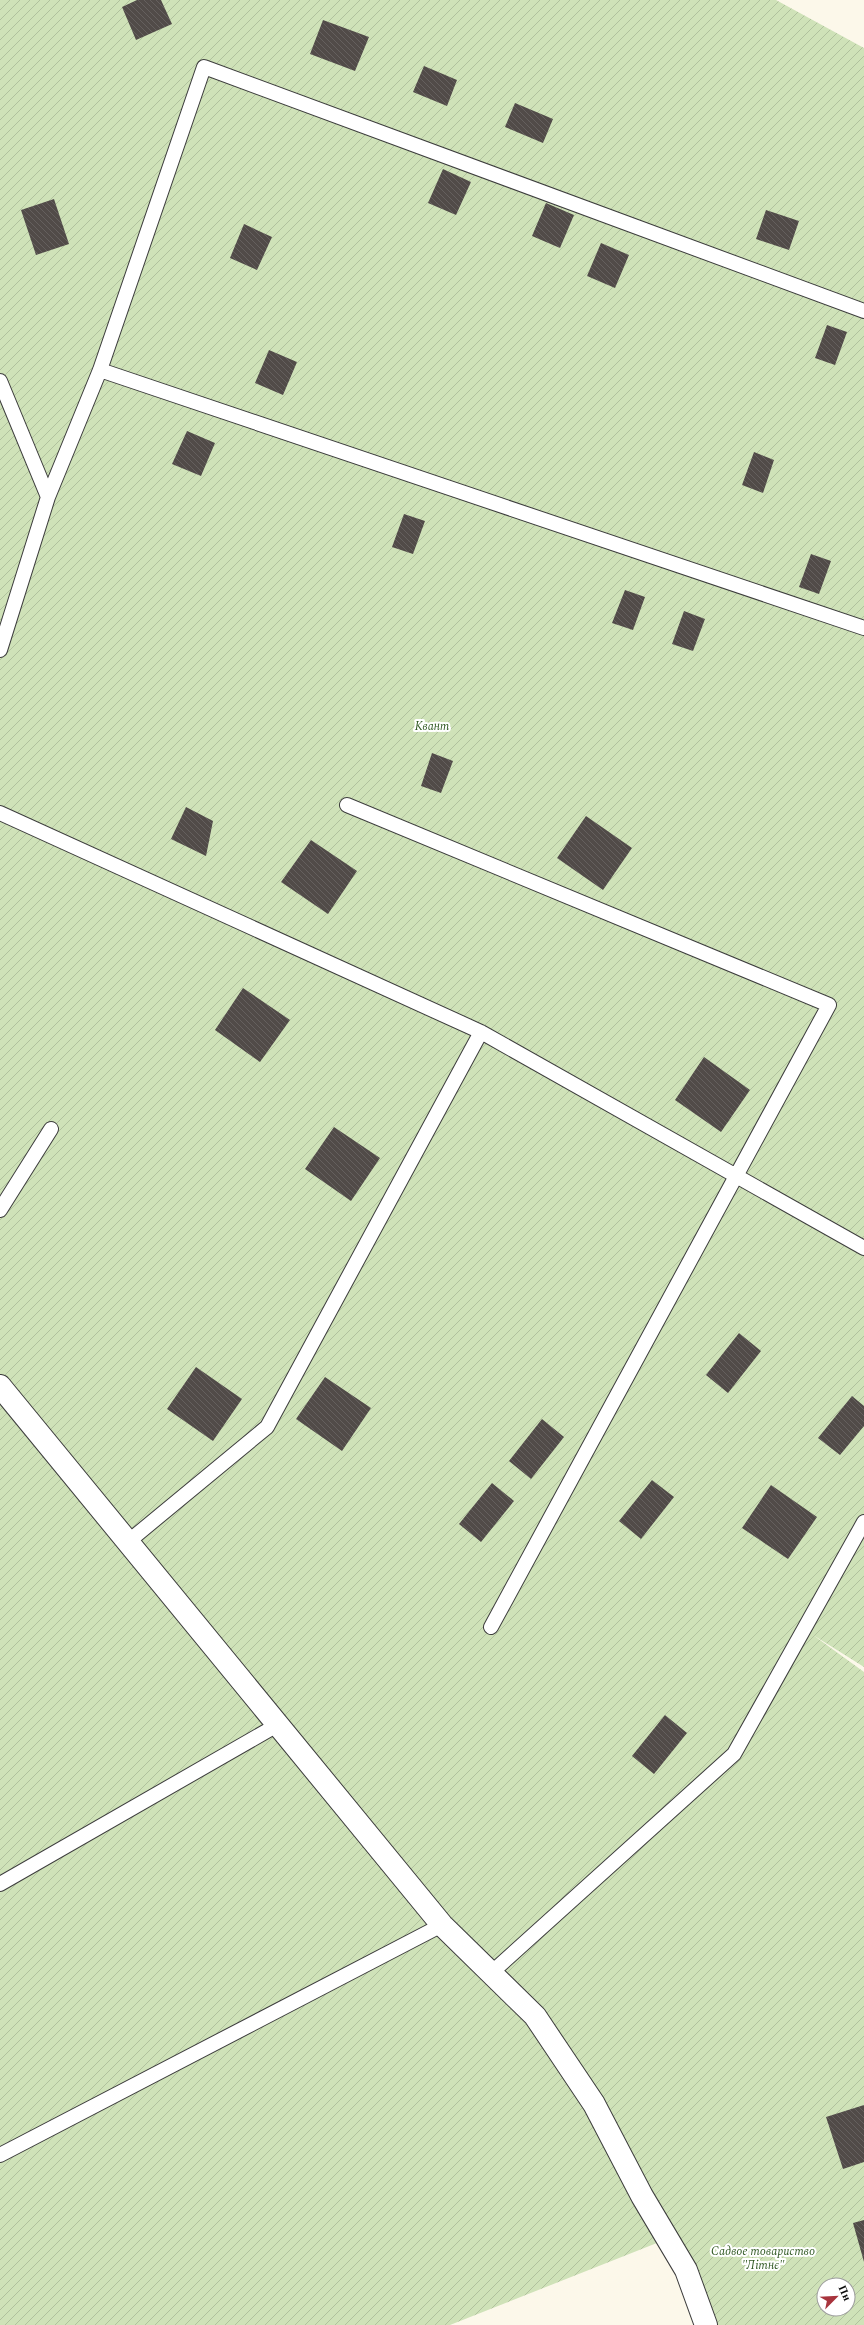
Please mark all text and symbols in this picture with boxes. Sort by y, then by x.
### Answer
park label: Квант [415,717,450,736]
park label: Садвое товариство "Літнє" [711,2242,815,2275]
north arrow [816,2277,856,2317]
text: Пн [834,2282,856,2304]

